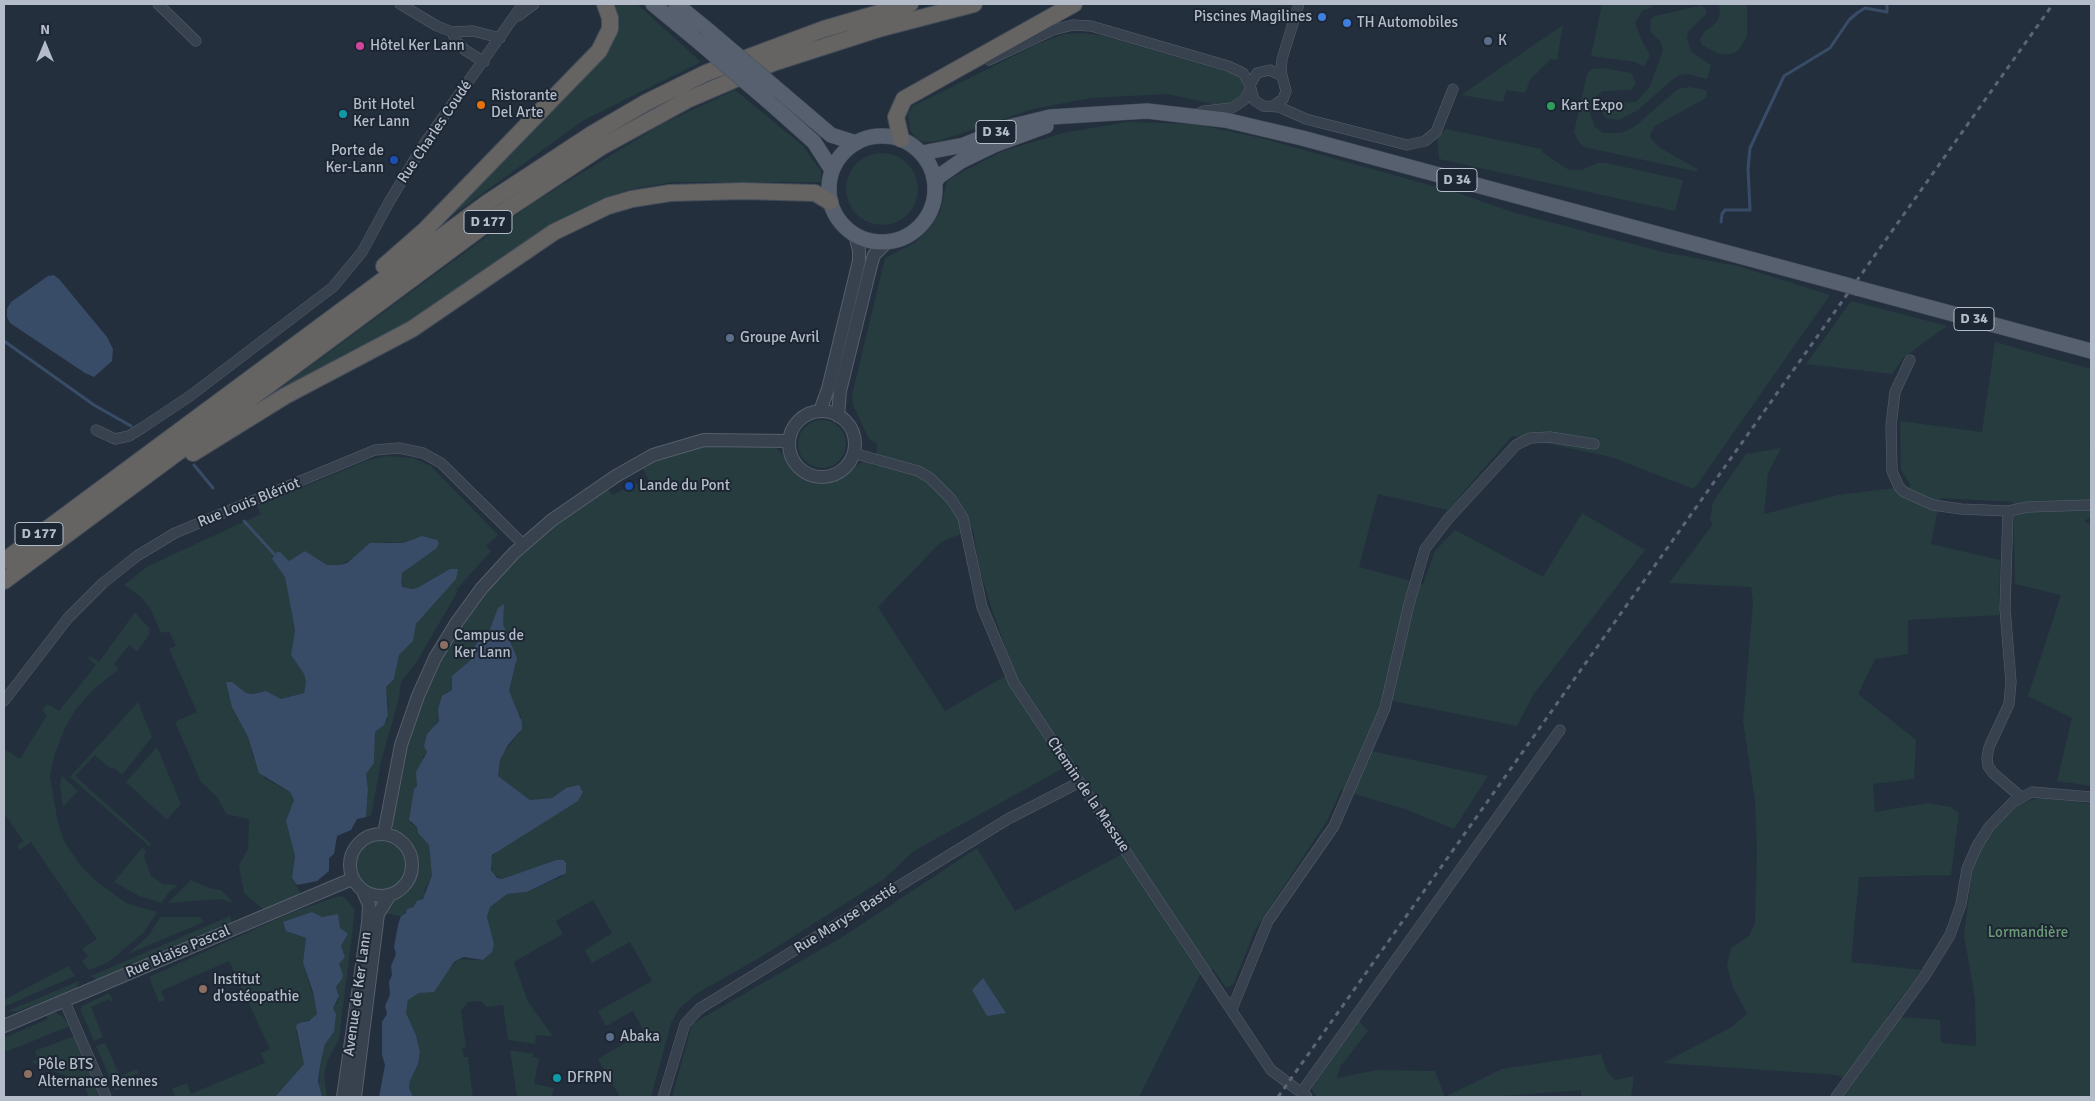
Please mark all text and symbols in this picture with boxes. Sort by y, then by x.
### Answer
place label: Piscines Magilines [1194,8,1312,26]
marker: Piscines Magilines [1316,11,1328,23]
place label: TH Automobiles [1357,14,1458,32]
marker: TH Automobiles [1341,17,1353,29]
north arrow [20,20,70,70]
text: N [40,21,50,38]
place label: K [1498,32,1507,50]
marker: K [1482,35,1494,47]
place label: Hôtel Ker Lann [370,37,465,55]
marker: Hôtel Ker Lann [354,40,366,52]
street label: Rue Charles Coudé [394,77,476,187]
place label: Ristorante Del Arte [491,87,557,122]
place label: Brit Hotel Ker Lann [353,96,415,131]
place label: Kart Expo [1561,97,1623,115]
marker: Ristorante Del Arte [475,99,487,111]
marker: Kart Expo [1545,100,1557,112]
marker: Brit Hotel Ker Lann [337,108,349,120]
road number: D 34 [976,120,1016,144]
place label: Porte de Ker-Lann [325,142,384,177]
marker: Porte de Ker-Lann [388,154,400,166]
road number: D 34 [1437,168,1477,192]
road number: D 177 [464,210,512,233]
road number: D 34 [1954,308,1994,330]
place label: Groupe Avril [740,329,820,347]
marker: Groupe Avril [724,332,736,344]
street label: Rue Louis Blériot [195,474,303,532]
place label: Lande du Pont [639,477,730,495]
marker: Lande du Pont [623,480,635,492]
road number: D 177 [15,522,63,546]
place label: Campus de Ker Lann [454,627,524,662]
marker: Campus de Ker Lann [438,639,450,651]
street label: Chemin de la Massue [1043,734,1133,856]
street label: Rue Maryse Bastié [791,880,901,958]
street label: Rue Blaise Pascal [123,922,233,982]
park label: Lormandière [1988,924,2068,942]
street label: Avenue de Ker Lann [340,931,376,1057]
place label: Institut d'ostéopathie [213,971,299,1006]
marker: Institut d'ostéopathie [197,983,209,995]
place label: Abaka [620,1028,660,1046]
marker: Abaka [604,1031,616,1043]
place label: Pôle BTS Alternance Rennes [38,1056,158,1091]
marker: Pôle BTS Alternance Rennes [22,1068,34,1080]
place label: DFRPN [567,1069,612,1087]
marker: DFRPN [551,1072,563,1084]

